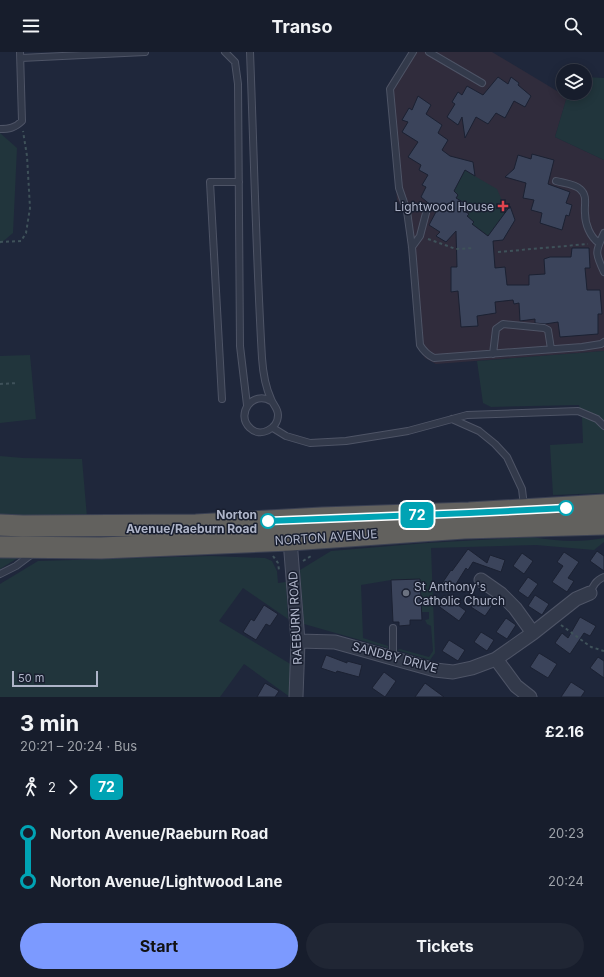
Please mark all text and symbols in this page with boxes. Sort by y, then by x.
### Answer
icon: menu [20,15,42,37]
icon: search [562,15,584,37]
text: Transo [272,16,332,37]
map controls [556,64,592,100]
button: layers [556,64,592,100]
place label: Lightwood House [394,199,494,214]
marker: Lightwood House [497,200,509,212]
unlabelled marker [558,500,574,516]
line badge: 72 [399,502,435,528]
text: 72 [409,506,425,523]
place label: Norton Avenue/Raeburn Road [126,507,257,536]
marker: Norton Avenue/Raeburn Road [260,513,276,529]
street label: NORTON AVENUE [274,526,378,548]
street label: RAEBURN ROAD [285,571,305,665]
place label: St Anthony's Catholic Church [414,579,505,608]
marker: St Anthony's Catholic Church [401,588,411,598]
street label: SANDBY DRIVE [350,638,440,676]
scale bar [12,669,98,688]
text: 50 m [18,671,44,685]
text: 3 min [20,710,79,736]
text: £2.16 [545,722,584,741]
text: 20:21 – 20:24 · Bus [20,738,137,754]
icon: walk [20,776,42,798]
icon: forward [62,776,84,798]
text: 72 [98,778,115,795]
text: 2 [48,779,56,795]
text: Norton Avenue/Raeburn Road [50,824,268,843]
text: 20:23 [548,825,584,841]
text: Norton Avenue/Lightwood Lane [50,872,282,891]
text: 20:24 [548,873,584,889]
button: Start [20,923,298,969]
button: Tickets [306,923,584,969]

